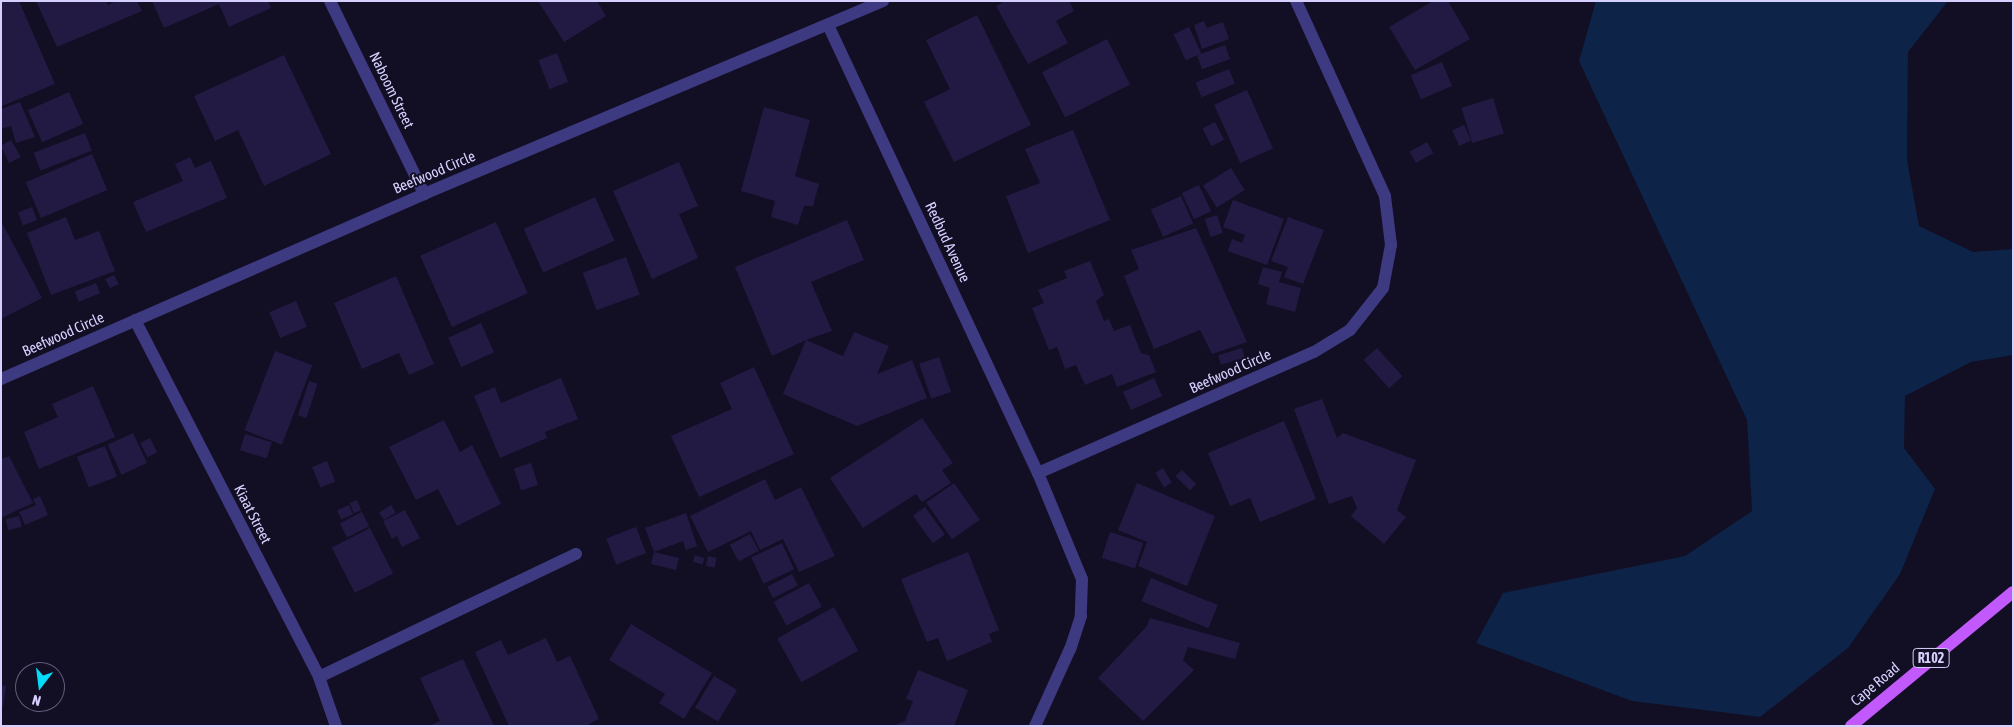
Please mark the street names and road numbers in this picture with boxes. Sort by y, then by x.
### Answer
street label: Naboom Street [366,49,418,131]
street label: Beefwood Circle [390,147,478,197]
street label: Redbud Avenue [922,199,974,285]
street label: Beefwood Circle [19,308,107,360]
street label: Beefwood Circle [1186,345,1274,397]
street label: Kiaat Street [230,481,276,547]
road number: R102 [1912,646,1950,670]
street label: Cape Road [1847,658,1903,710]

